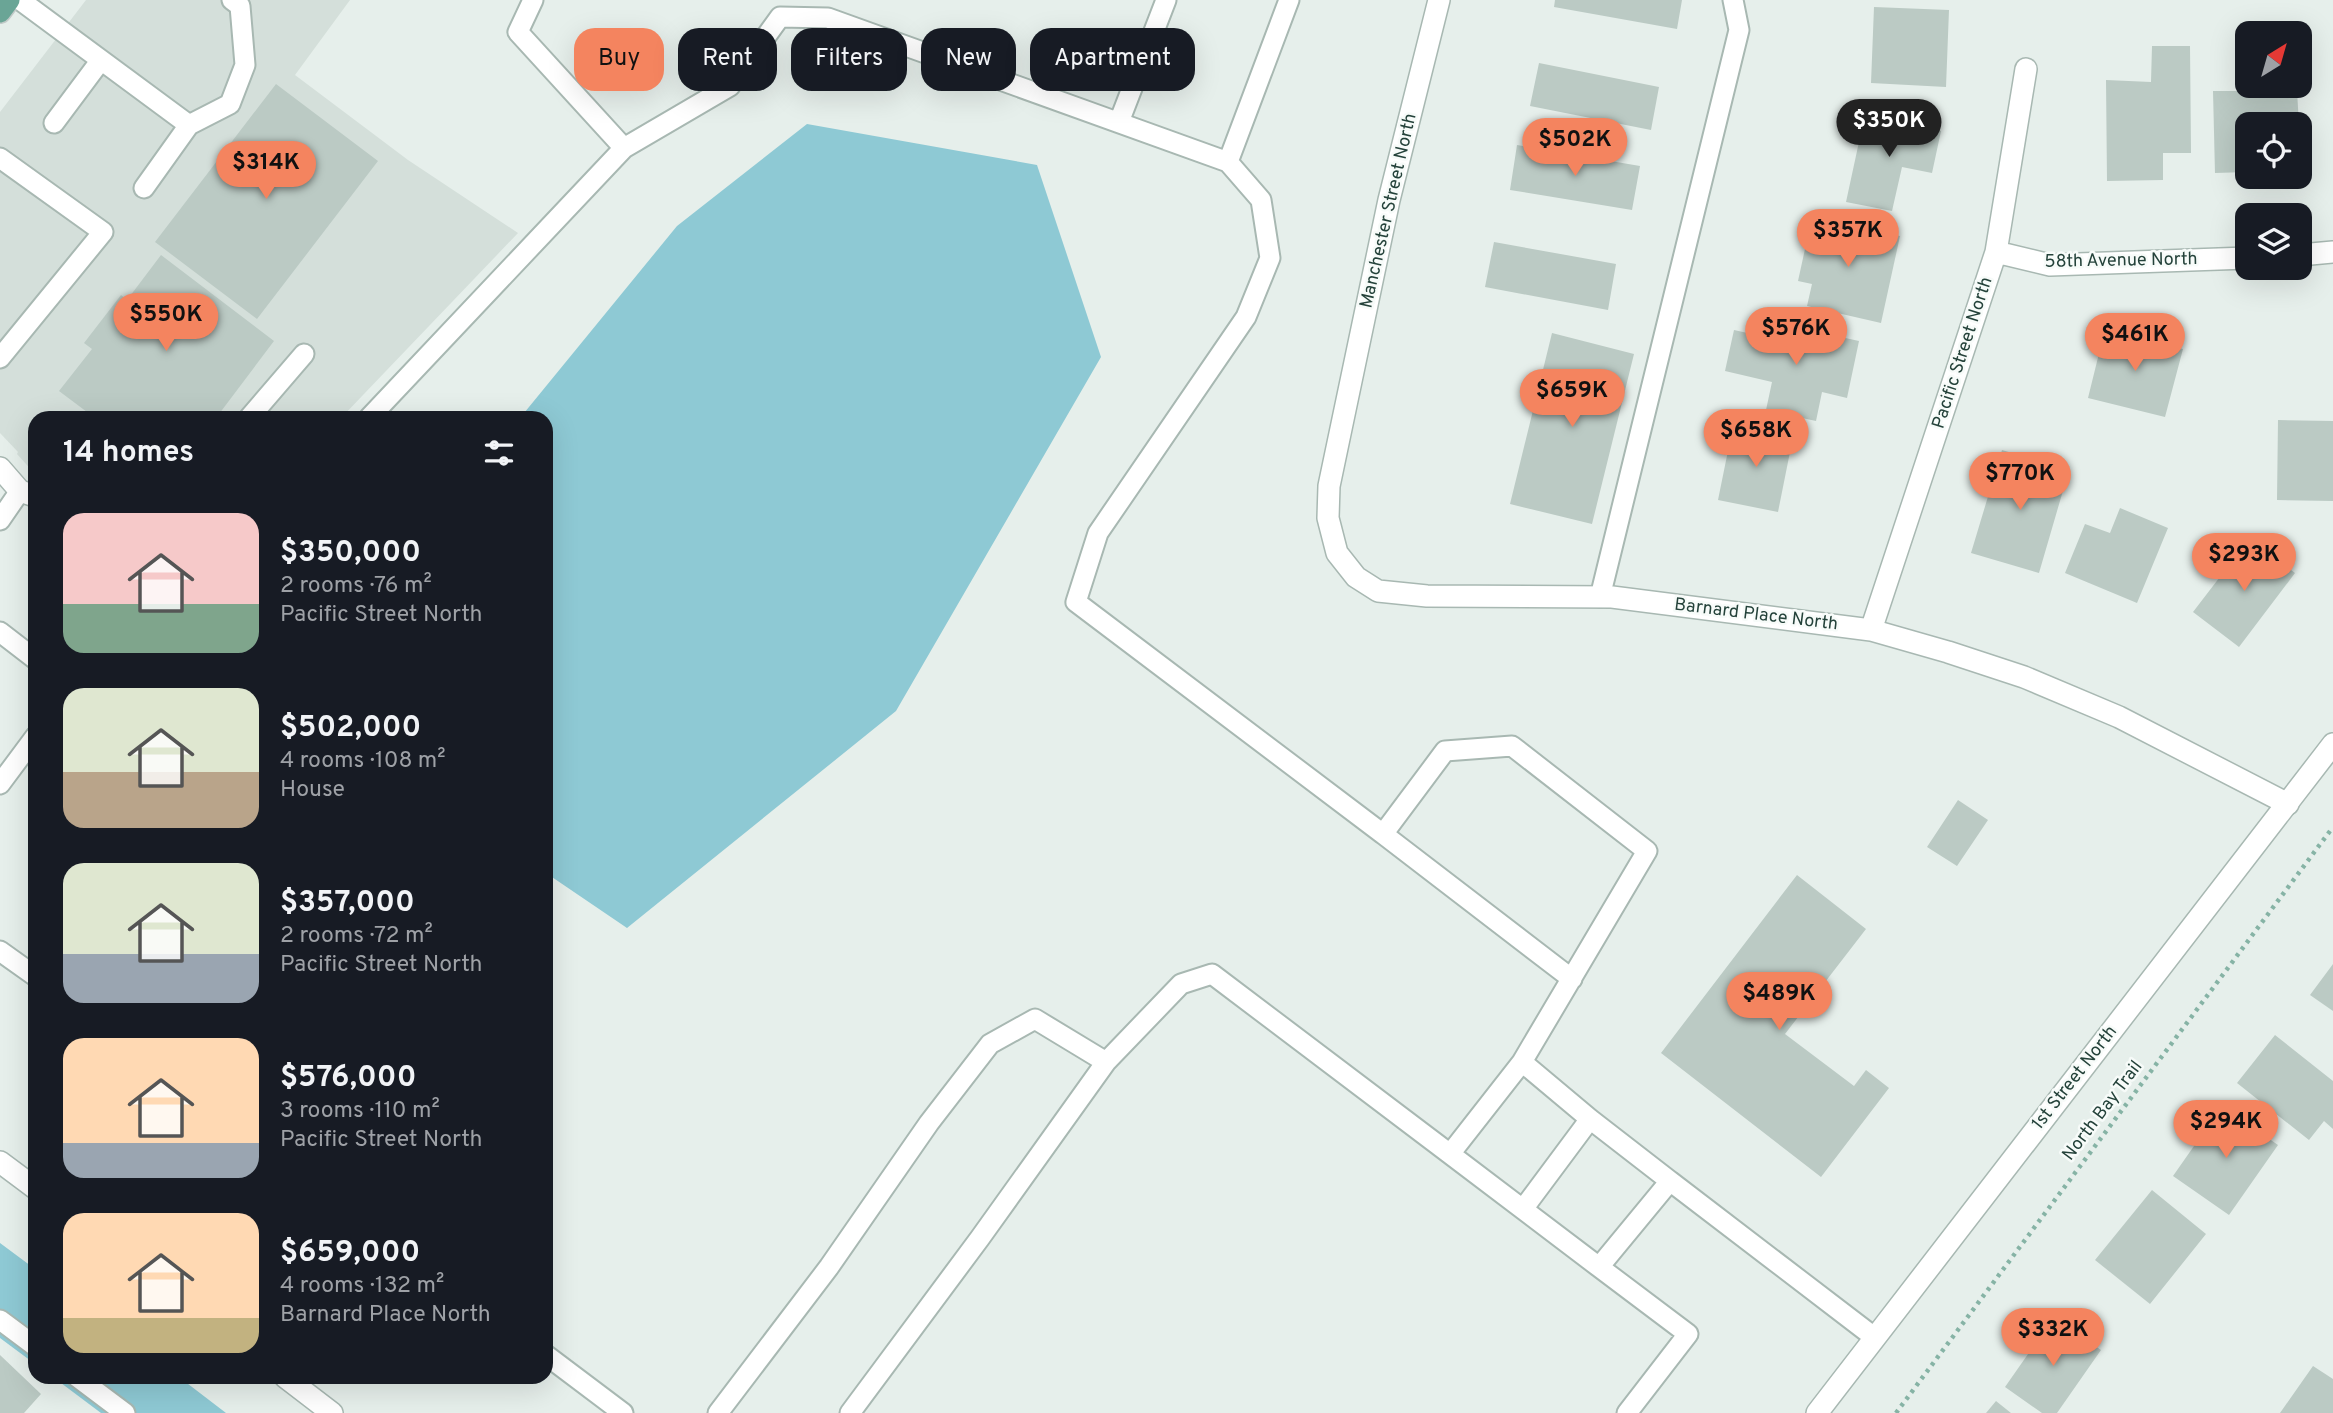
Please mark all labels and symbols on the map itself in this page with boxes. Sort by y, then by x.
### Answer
north arrow [2235,21,2312,98]
pin: $350K [1840,100,1938,159]
street label: Manchester Street North [1355,111,1423,311]
pin: $502K [1526,118,1624,178]
pin: $314K [217,142,315,201]
pin: $357K [1799,210,1897,269]
street label: 58th Avenue North [2044,248,2198,274]
street label: Pacific Street North [1928,274,1998,432]
pin: $550K [117,294,215,353]
pin: $576K [1747,308,1845,367]
pin: $461K [2086,314,2184,373]
pin: $659K [1523,370,1621,429]
pin: $658K [1707,410,1805,469]
pin: $770K [1971,452,2069,512]
pin: $293K [2195,534,2293,593]
street label: Barnard Place North [1673,594,1839,636]
pin: $489K [1730,972,1828,1032]
street label: 1st Street North [2027,1021,2123,1135]
street label: North Bay Trail [2058,1056,2148,1166]
pin: $294K [2177,1100,2275,1160]
pin: $332K [2004,1308,2102,1368]

